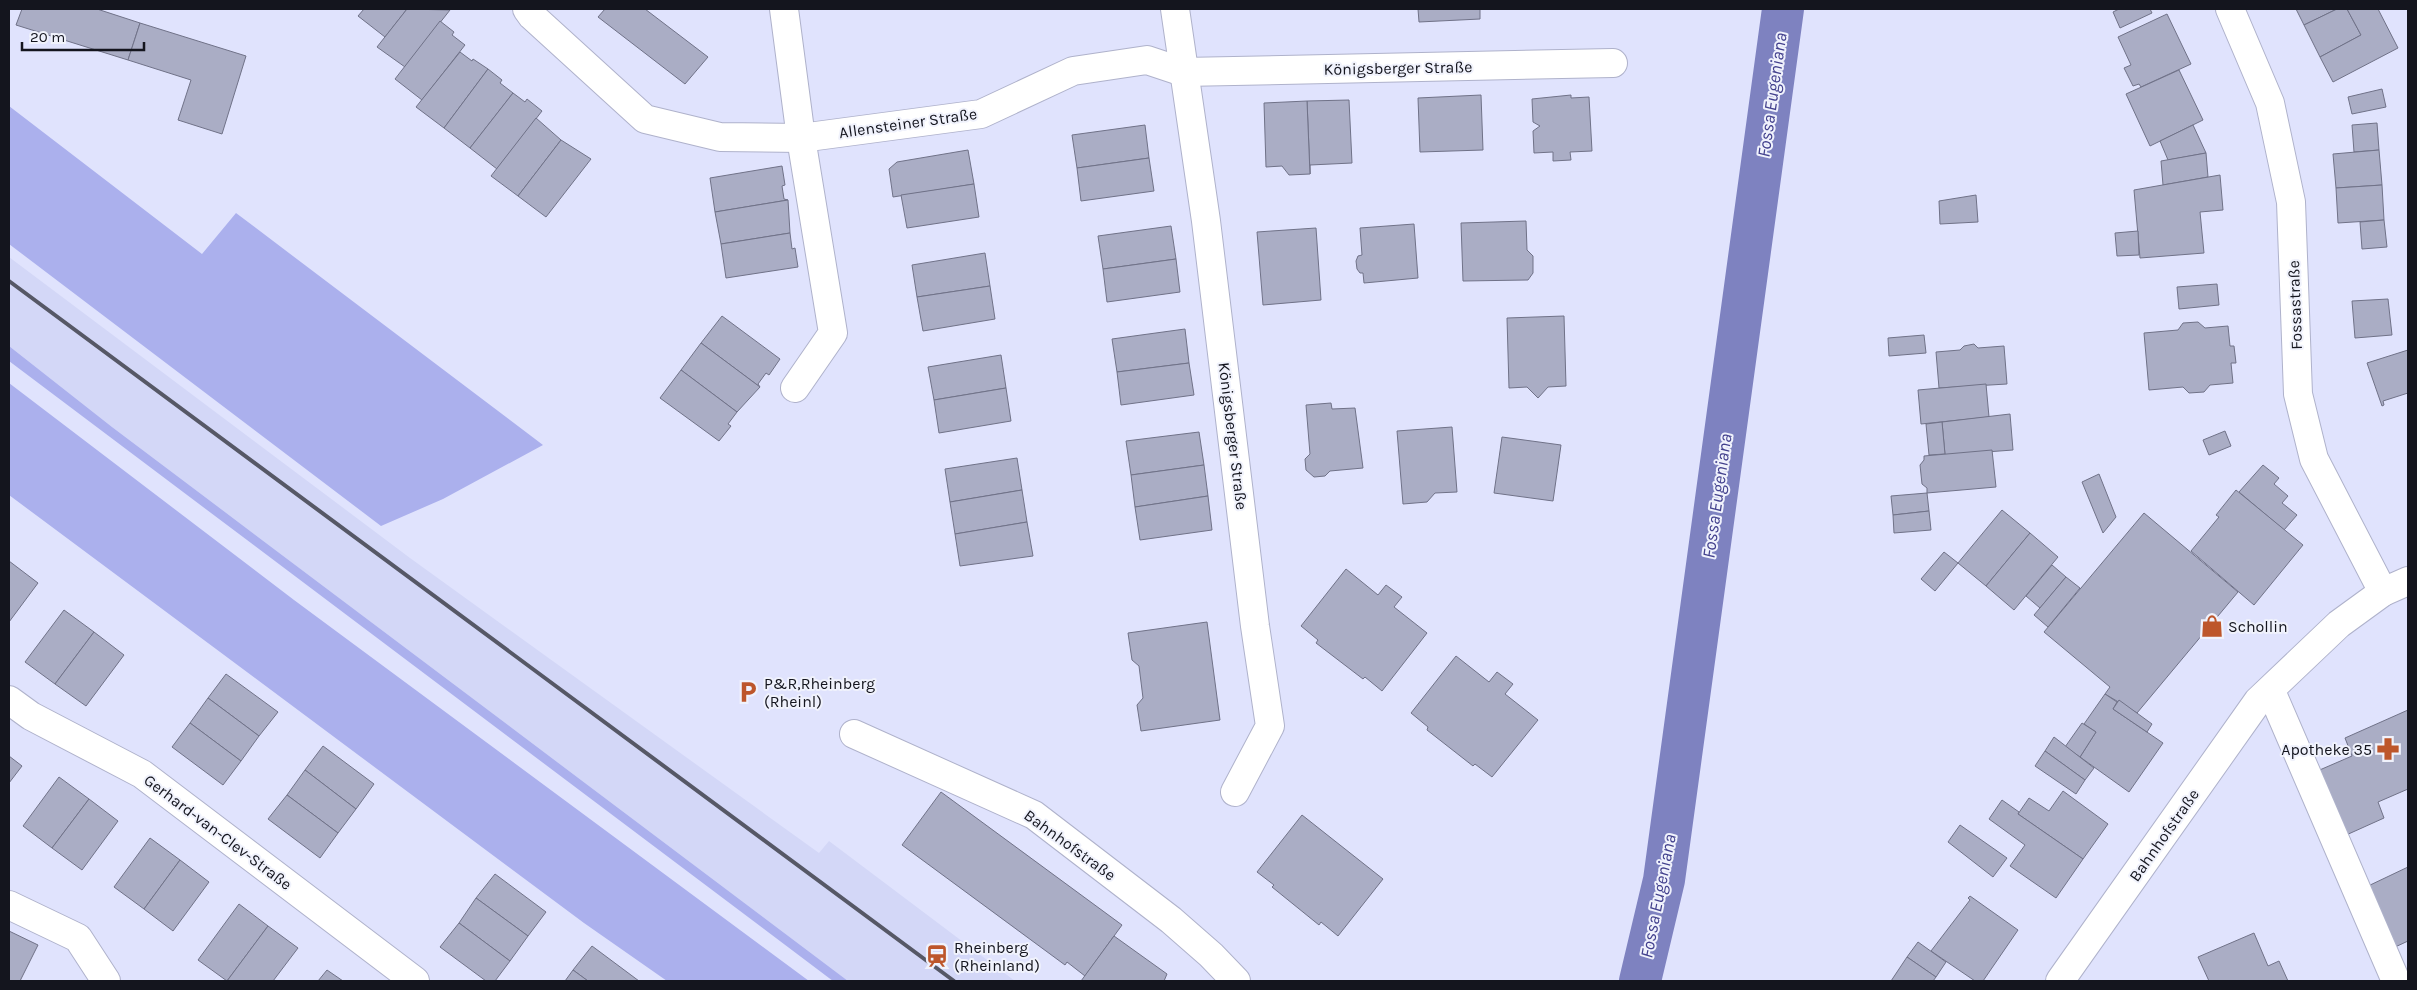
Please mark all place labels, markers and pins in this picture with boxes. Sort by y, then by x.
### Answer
shop icon: Schollin [2199,613,2225,639]
place label: Schollin [2228,617,2288,636]
place label: P&R,Rheinberg (Rheinl) [764,674,875,711]
parking icon: P&R,Rheinberg (Rheinl) [735,679,761,705]
pharmacy icon: Apotheke 35 [2375,736,2401,762]
place label: Apotheke 35 [2281,740,2372,759]
place label: Rheinberg (Rheinland) [954,938,1040,975]
station icon: Rheinberg (Rheinland) [924,943,950,969]

